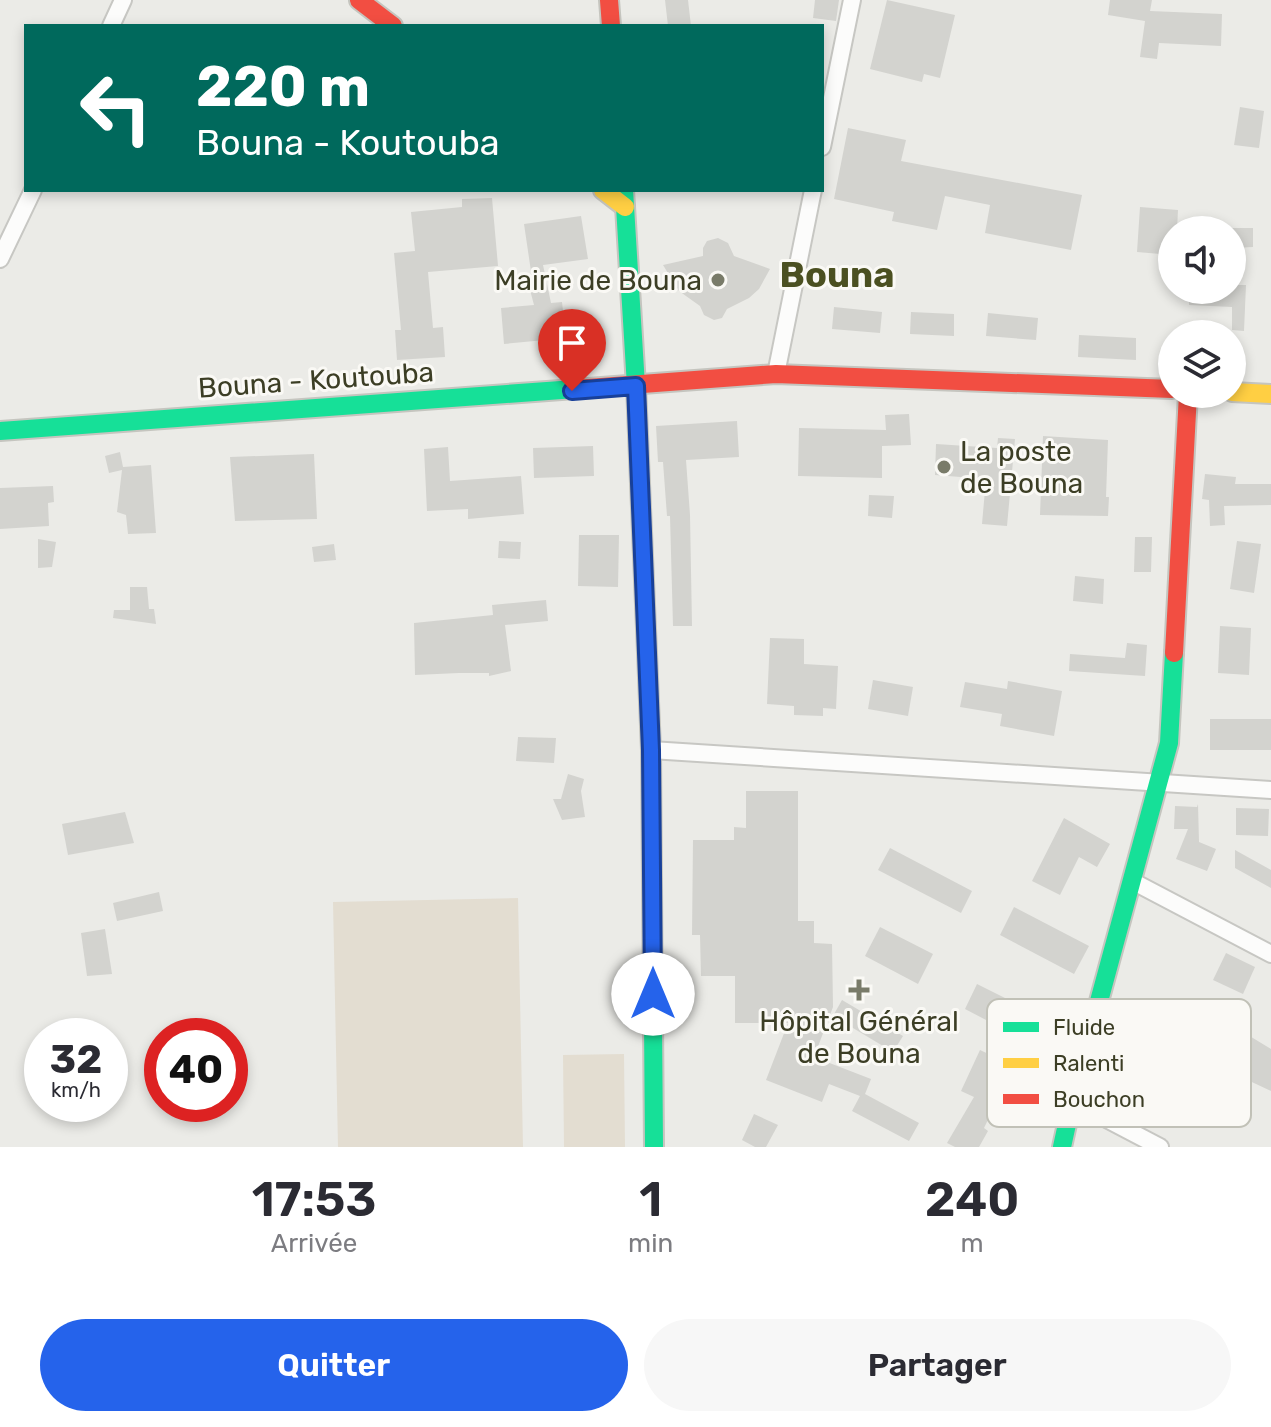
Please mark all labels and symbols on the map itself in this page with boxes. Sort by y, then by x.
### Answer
district label: Bouna [780,253,894,296]
place label: Mairie de Bouna [494,264,702,297]
marker: Mairie de Bouna [709,271,727,289]
pin [538,309,606,391]
street label: Bouna - Koutouba [197,355,435,405]
place label: La poste de Bouna [960,435,1083,500]
marker: La poste de Bouna [935,458,953,476]
position arrow [611,952,695,1036]
marker: Hôpital Général de Bouna [848,979,870,1001]
legend [987,999,1251,1127]
place label: Hôpital Général de Bouna [759,1005,959,1070]
text: Fluide [1053,1014,1115,1041]
speed limit sign: 40 [144,1018,248,1122]
text: Ralenti [1053,1050,1124,1077]
text: Bouchon [1053,1086,1145,1113]

